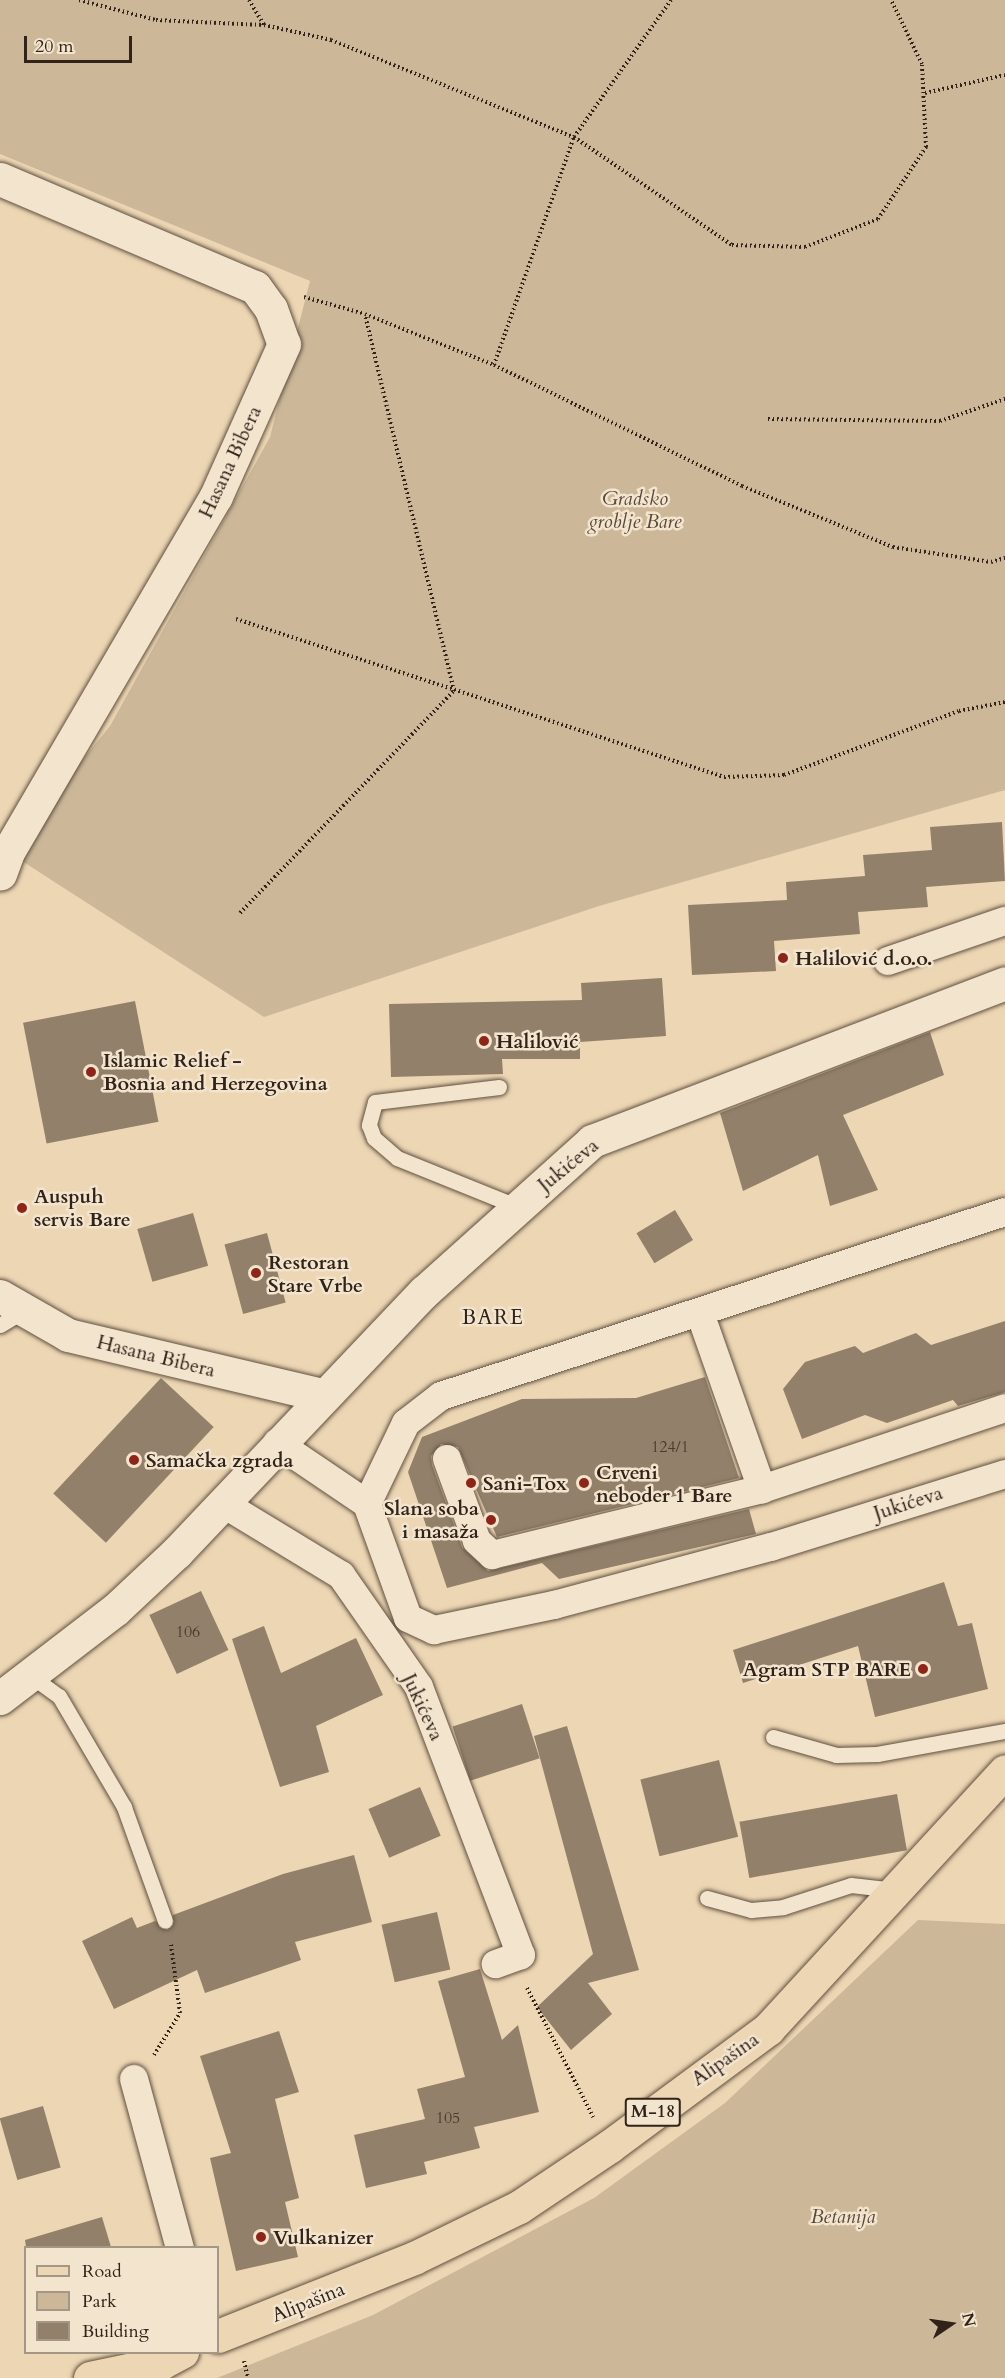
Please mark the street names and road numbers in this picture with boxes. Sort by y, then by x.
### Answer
street label: Hasana Bibera [194,402,266,522]
street label: Jukićeva [533,1133,603,1197]
street label: Hasana Bibera [94,1330,218,1382]
street label: Jukićeva [871,1481,945,1525]
street label: Jukićeva [397,1670,449,1744]
street label: Alipašina [687,2027,763,2091]
road number: M-18 [624,2097,682,2127]
street label: Alipašina [268,2277,348,2327]

